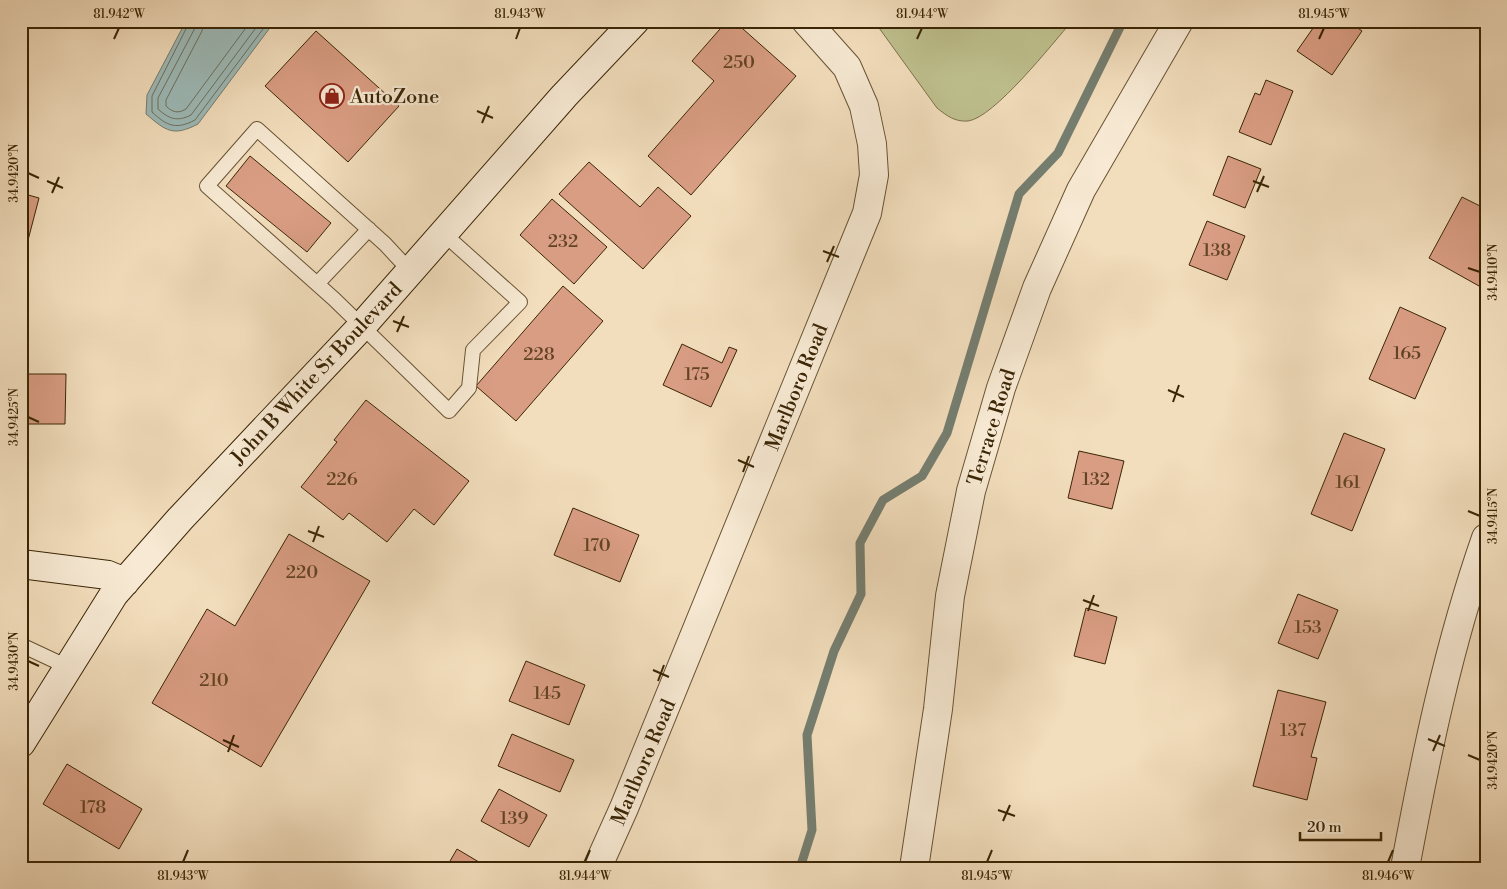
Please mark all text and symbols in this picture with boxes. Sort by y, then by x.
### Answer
text: 81.942°W [93,7,146,22]
text: 81.943°W [494,7,547,22]
text: 81.944°W [896,7,949,22]
text: 81.945°W [1298,7,1351,22]
house number: 250 [723,51,755,74]
shop icon: AutoZone [319,83,345,109]
place label: AutoZone [349,85,439,110]
text: 34.9420°N [7,143,22,203]
house number: 232 [548,230,578,253]
house number: 138 [1203,239,1231,262]
text: 34.9410°N [1486,243,1501,301]
street label: John B White Sr Boulevard [225,277,409,471]
street label: Marlboro Road [761,320,834,455]
house number: 165 [1393,342,1421,365]
house number: 228 [523,343,555,366]
house number: 175 [684,363,710,386]
street label: Terrace Road [963,365,1022,489]
text: 34.9425°N [7,388,22,446]
house number: 226 [326,468,358,491]
house number: 132 [1082,468,1110,491]
house number: 161 [1335,471,1361,494]
text: 34.9415°N [1486,488,1501,544]
house number: 170 [583,534,611,557]
house number: 220 [286,561,318,584]
house number: 153 [1294,616,1322,639]
text: 34.9430°N [7,631,22,690]
house number: 210 [199,669,229,692]
house number: 145 [533,682,561,705]
street label: Marlboro Road [607,695,682,830]
house number: 137 [1280,719,1306,742]
text: 34.9420°N [1486,730,1501,790]
house number: 178 [80,796,106,819]
house number: 139 [500,807,528,830]
scale bar [1300,809,1381,841]
text: 20 m [1307,818,1342,837]
text: 81.943°W [157,869,210,884]
text: 81.944°W [559,869,612,884]
text: 81.945°W [961,869,1014,884]
text: 81.946°W [1362,869,1415,884]

